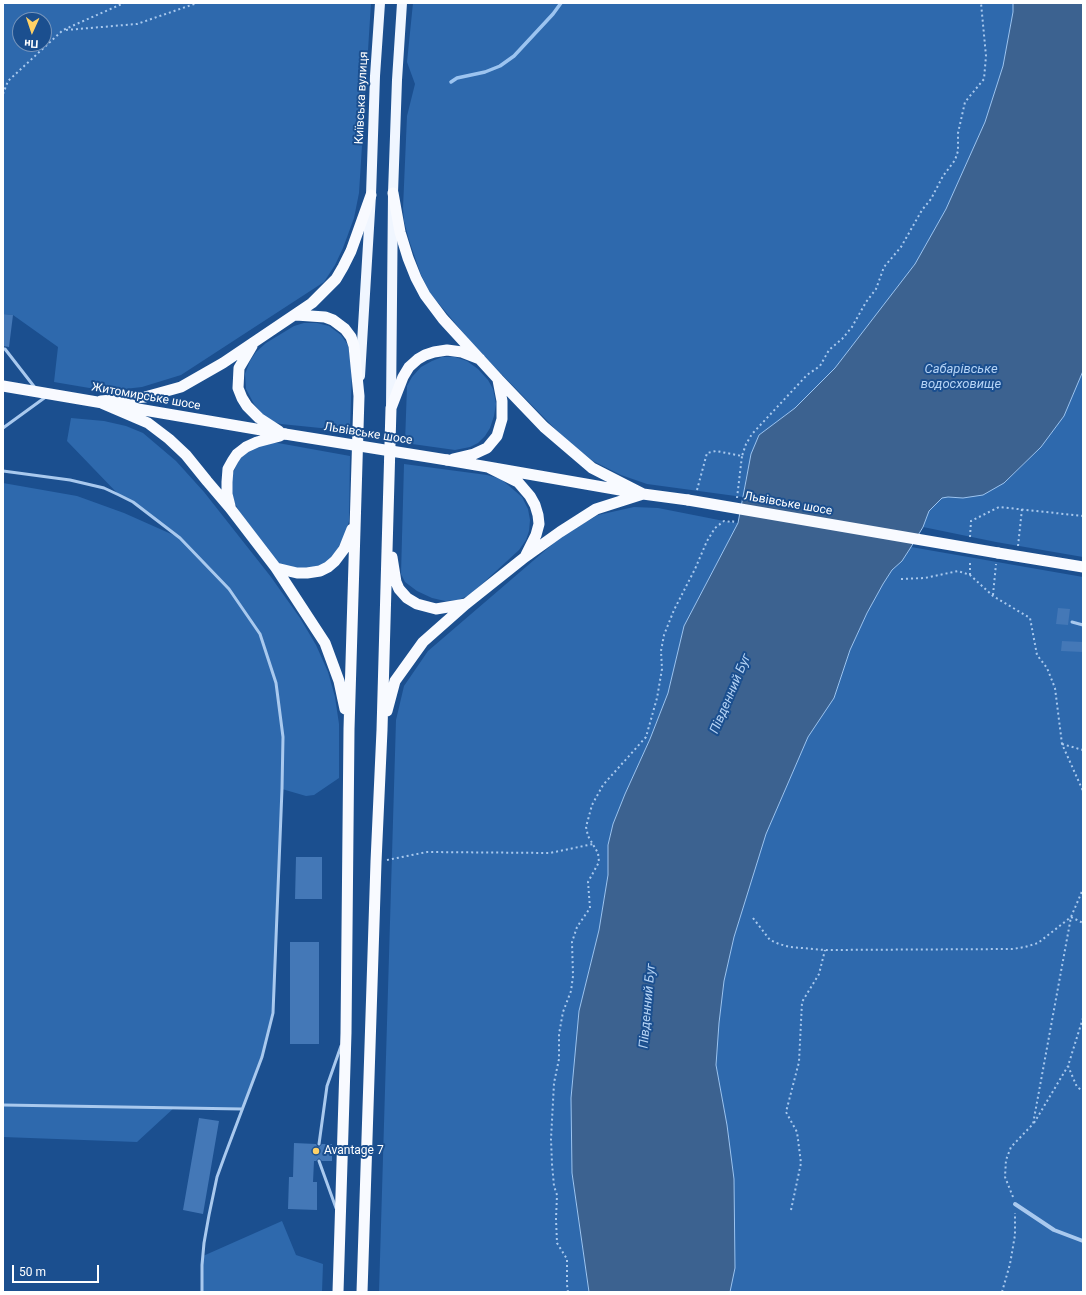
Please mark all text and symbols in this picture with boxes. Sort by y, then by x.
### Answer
north arrow [12,12,52,52]
text: Пн [24,37,39,50]
street label: Київська вулиця [352,51,372,145]
water label: Сабарівське водосховище [921,362,1001,393]
street label: Житомирське шосе [90,380,202,414]
street label: Львівське шосе [323,420,413,448]
street label: Львівське шосе [743,489,833,519]
water label: Південний Буг [707,652,755,736]
water label: Південний Буг [637,963,659,1049]
place label: Avantage 7 [324,1144,384,1158]
marker: Avantage 7 [311,1146,321,1156]
scale bar [14,1257,101,1283]
text: 50 m [19,1265,46,1279]

